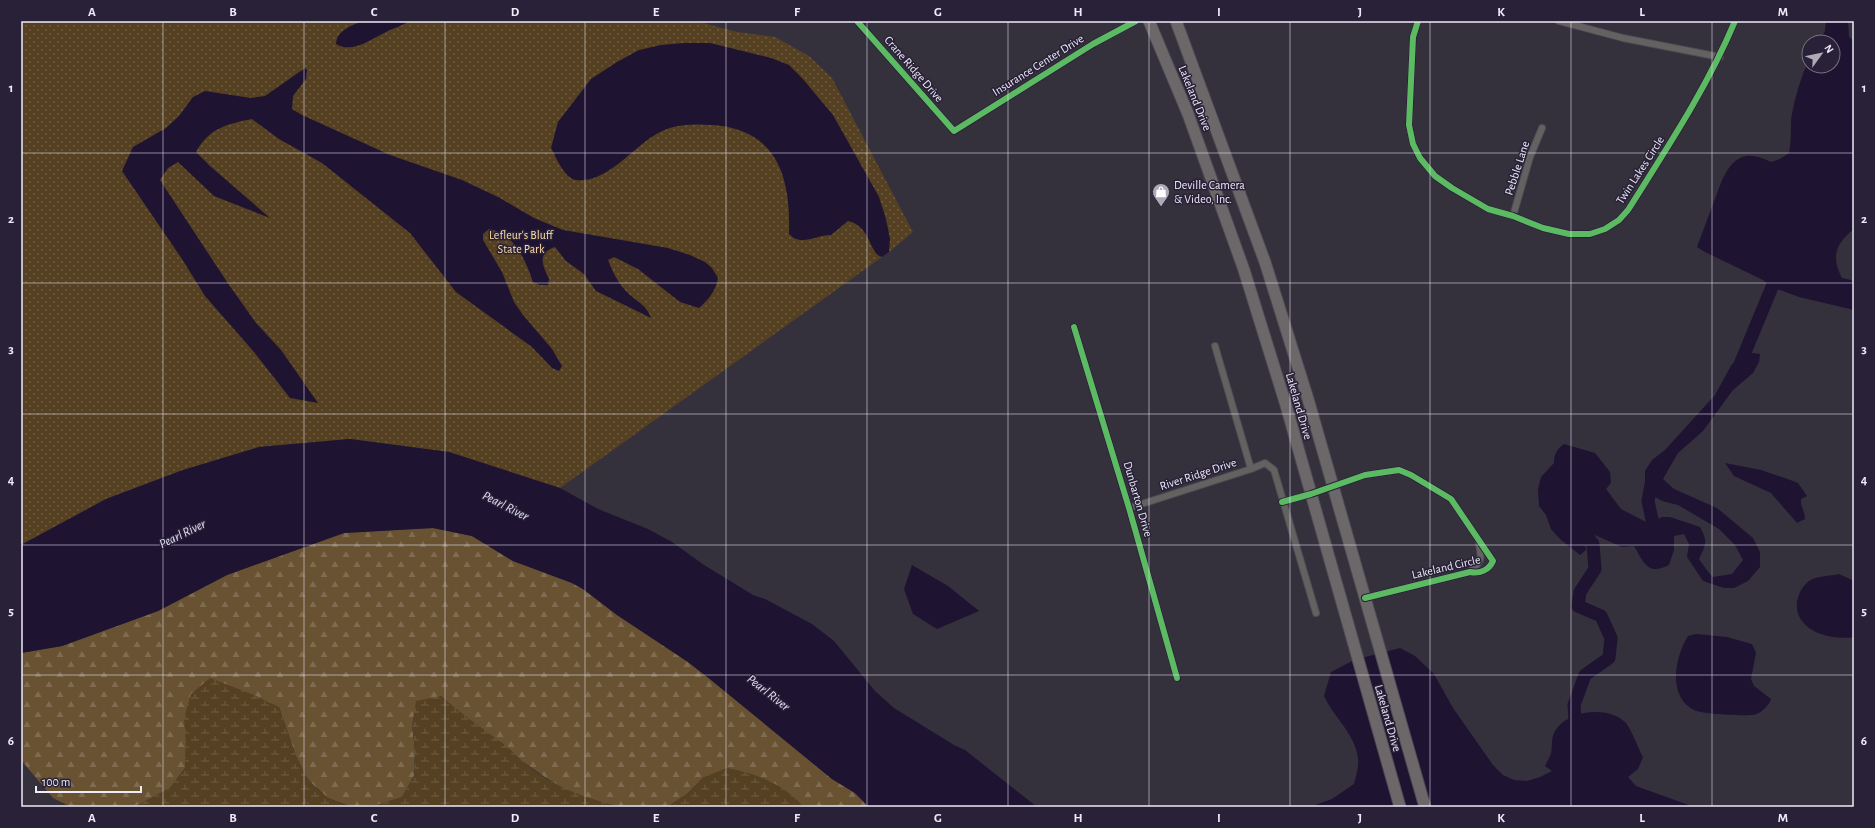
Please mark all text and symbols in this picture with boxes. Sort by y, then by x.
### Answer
text: A [88,6,96,19]
text: B [229,6,237,19]
text: C [371,6,378,19]
text: D [511,6,520,19]
text: E [653,6,660,19]
text: F [794,6,801,19]
text: G [934,6,942,19]
text: H [1073,6,1083,19]
text: I [1217,6,1221,19]
text: J [1358,6,1362,19]
text: K [1497,6,1505,19]
text: L [1639,6,1645,19]
text: M [1778,6,1788,19]
street label: Insurance Center Drive [990,32,1086,98]
street label: Crane Ridge Drive [882,34,946,104]
north arrow [1801,34,1841,74]
text: N [1822,43,1836,55]
street label: Lakeland Drive [1176,64,1214,132]
text: 1 [9,82,13,95]
text: 1 [1862,82,1866,95]
street label: Twin Lakes Circle [1614,134,1666,206]
street label: Pebble Lane [1503,139,1531,197]
place label: Deville Camera & Video, Inc. [1174,179,1245,205]
shop icon: Deville Camera & Video, Inc. [1151,182,1171,207]
text: 2 [8,213,14,226]
text: 2 [1861,213,1867,226]
park label: Lefleur's Bluff State Park [489,229,554,255]
text: 3 [8,343,14,356]
text: 3 [1861,343,1867,356]
street label: Lakeland Drive [1284,371,1314,441]
street label: River Ridge Drive [1158,456,1238,492]
street label: Dunbarton Drive [1121,460,1155,538]
text: 4 [8,474,15,487]
text: 4 [1861,474,1868,487]
water label: Pearl River [480,489,531,524]
water label: Pearl River [157,517,209,551]
street label: Lakeland Circle [1410,553,1482,581]
text: 5 [8,605,14,618]
text: 5 [1861,605,1867,618]
water label: Pearl River [744,673,792,714]
street label: Lakeland Drive [1373,683,1403,753]
text: 6 [8,735,14,748]
text: 6 [1861,735,1867,748]
scale bar [36,768,141,794]
text: 100 m [42,776,70,788]
text: A [88,812,96,825]
text: B [229,812,237,825]
text: C [371,812,378,825]
text: D [511,812,520,825]
text: E [653,812,660,825]
text: F [794,812,801,825]
text: G [934,812,942,825]
text: H [1073,812,1083,825]
text: I [1217,812,1221,825]
text: J [1358,812,1362,825]
text: K [1497,812,1505,825]
text: L [1639,812,1645,825]
text: M [1778,812,1788,825]

